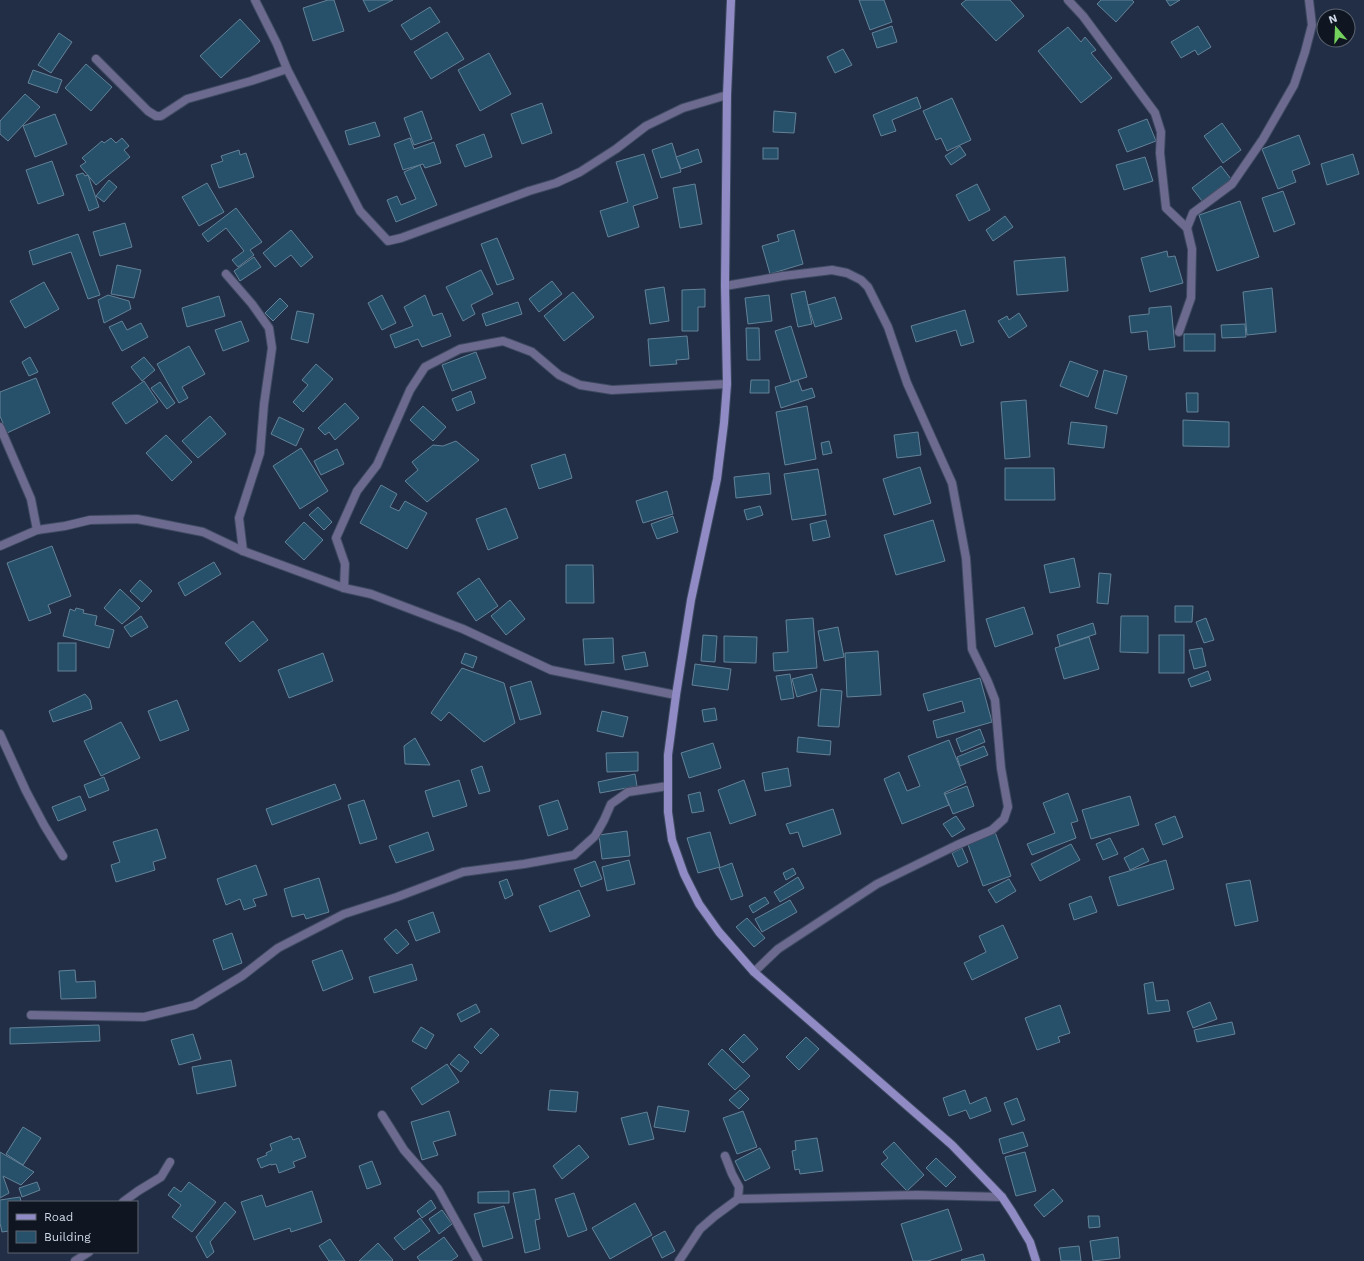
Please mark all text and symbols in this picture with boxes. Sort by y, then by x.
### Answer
north arrow [1316,8,1356,48]
text: N [1327,12,1339,26]
legend [8,1201,138,1253]
text: Road [44,1210,73,1224]
text: Building [44,1230,91,1244]

